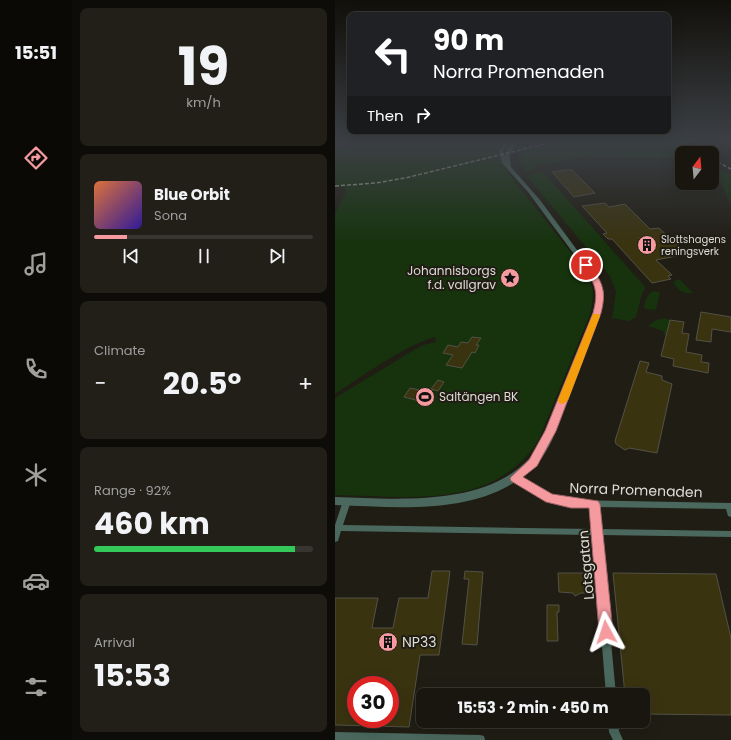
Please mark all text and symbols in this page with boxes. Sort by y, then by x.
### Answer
text: 90 m [433,21,504,60]
icon: left [367,28,419,80]
text: 19 [178,30,229,103]
text: 15:51 [15,40,57,65]
text: Norra Promenaden [433,59,604,84]
text: km/h [186,93,221,112]
icon: right [412,104,434,126]
text: Then [367,105,404,126]
icon: directions [22,144,50,172]
north arrow [675,146,719,190]
map controls [675,146,719,190]
text: Blue Orbit [154,184,230,205]
text: Sona [154,206,187,225]
place label: Slottshagens reningsverk [661,232,726,259]
building icon: Slottshagens reningsverk [636,234,658,256]
icon: previous [120,245,142,267]
icon: pause [193,245,215,267]
icon: next [266,245,288,267]
pin [569,248,603,282]
icon: music [22,250,50,278]
icon: arrive [575,254,597,276]
place label: Johannisborgs f.d. vallgrav [407,262,496,293]
place icon: Johannisborgs f.d. vallgrav [499,267,521,289]
text: Climate [94,341,145,360]
icon: phone [22,355,50,383]
text: 20.5° [163,362,241,405]
text: − [94,368,106,399]
text: + [298,368,313,399]
sports icon: Saltängen BK [414,386,436,408]
place label: Saltängen BK [439,388,518,405]
icon: climate [22,461,50,489]
street label: Norra Promenaden [569,478,703,502]
text: Range · 92% [94,481,171,500]
text: 460 km [94,502,210,545]
street label: Lotsgatan [573,529,599,601]
icon: car [22,567,50,595]
position arrow [585,611,627,653]
building icon: NP33 [377,631,399,653]
place label: NP33 [402,632,436,652]
text: Arrival [94,633,135,652]
text: 15:53 [94,654,171,697]
icon: filters [22,673,50,701]
speed limit sign: 30 [347,676,399,728]
text: 15:53 · 2 min · 450 m [457,697,609,718]

